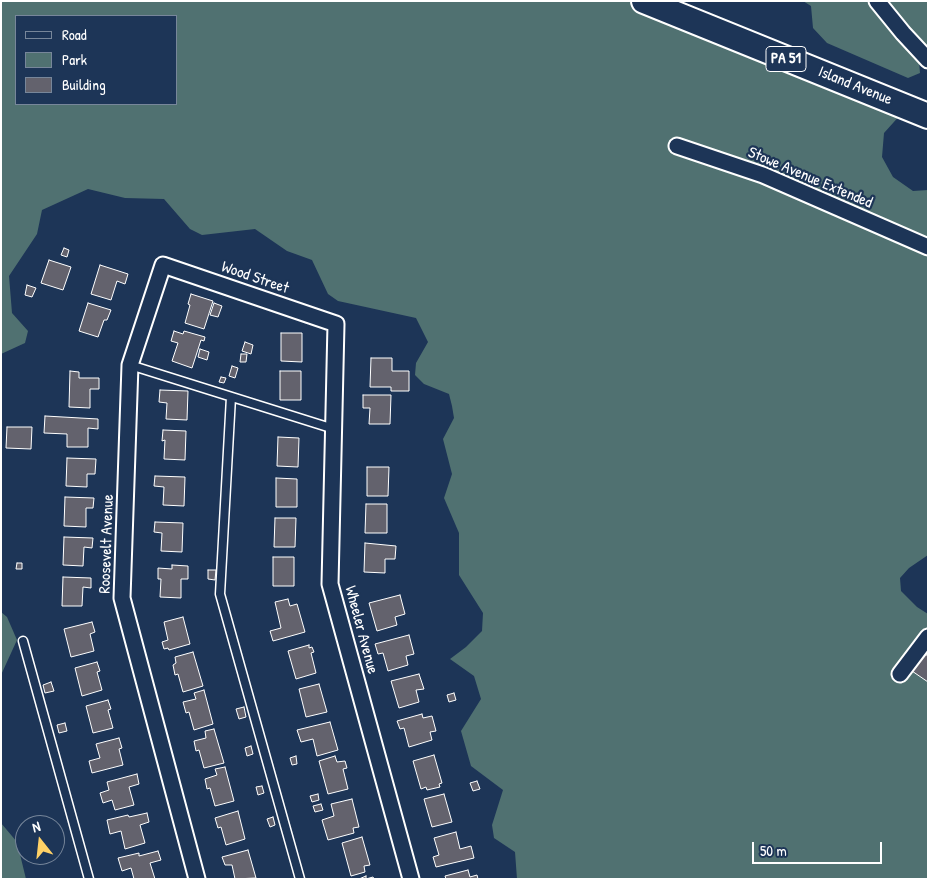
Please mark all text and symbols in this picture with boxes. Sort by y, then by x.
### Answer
legend [15,15,178,105]
text: Road [62,24,87,45]
road number: PA 51 [766,46,806,72]
text: Park [62,49,87,70]
street label: Island Avenue [815,62,895,110]
text: Building [62,74,106,95]
street label: Stowe Avenue Extended [745,143,875,213]
street label: Wood Street [219,258,291,298]
street label: Roosevelt Avenue [96,494,118,594]
street label: Wheeler Avenue [340,584,382,676]
north arrow [15,815,65,865]
text: N [30,816,42,836]
scale bar [754,832,884,864]
text: 50 m [760,840,787,861]

